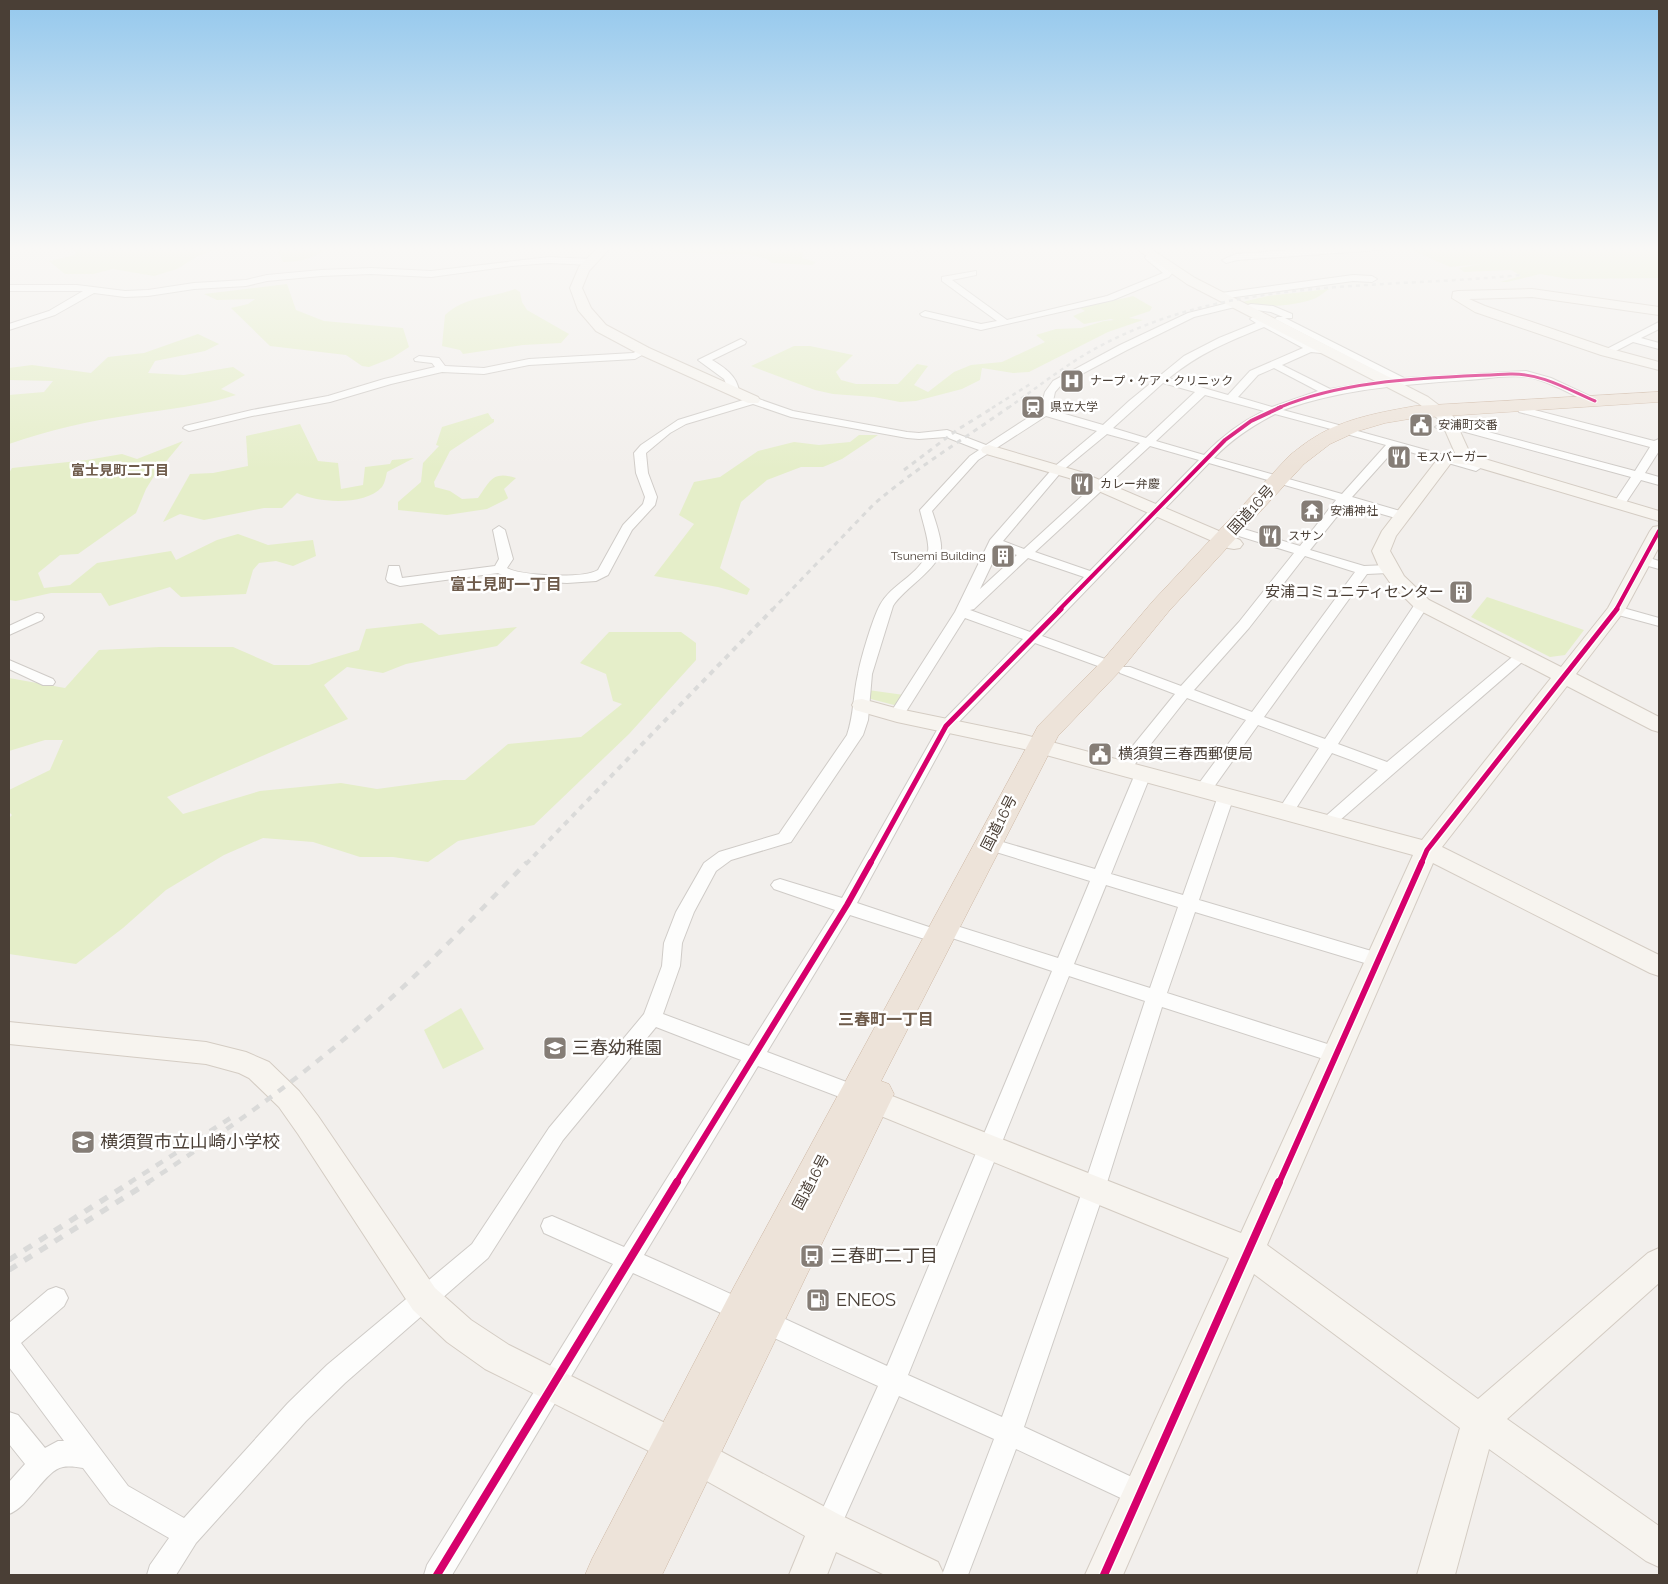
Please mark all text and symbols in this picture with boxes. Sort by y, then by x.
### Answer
hospital icon: ナープ・ケア・クリニック [1059,368,1085,394]
place label: ナープ・ケア・クリニック [1090,374,1233,388]
station icon: 県立大学 [1020,394,1046,420]
place label: 県立大学 [1050,400,1098,414]
public building icon: 安浦町交番 [1408,412,1434,438]
place label: 安浦町交番 [1438,418,1498,432]
restaurant icon: モスバーガー [1386,444,1412,470]
place label: モスバーガー [1416,450,1488,464]
district label: 富士見町二丁目 [71,462,169,478]
restaurant icon: カレー弁慶 [1069,471,1095,497]
place label: カレー弁慶 [1100,477,1160,491]
street label: 国道16号 [1224,482,1278,538]
temple icon: 安浦神社 [1299,498,1325,524]
place label: 安浦神社 [1330,504,1378,518]
restaurant icon: スサン [1257,523,1283,549]
place label: スサン [1288,529,1324,543]
building icon: Tsunemi Building [990,543,1016,569]
place label: Tsunemi Building [891,549,986,563]
district label: 富士見町一丁目 [450,575,562,594]
building icon: 安浦コミュニティセンター [1448,579,1474,605]
place label: 安浦コミュニティセンター [1265,583,1444,601]
public building icon: 横須賀三春西郵便局 [1087,741,1113,767]
place label: 横須賀三春西郵便局 [1118,745,1253,763]
street label: 国道16号 [977,792,1021,854]
district label: 三春町一丁目 [838,1010,934,1029]
school or university icon: 三春幼稚園 [542,1035,568,1061]
place label: 三春幼稚園 [572,1037,662,1058]
school or university icon: 横須賀市立山崎小学校 [70,1129,96,1155]
place label: 横須賀市立山崎小学校 [100,1131,280,1152]
street label: 国道16号 [789,1151,833,1213]
bus stop icon: 三春町二丁目 [799,1243,825,1269]
place label: 三春町二丁目 [830,1245,938,1266]
fuel station icon: ENEOS [805,1287,831,1313]
place label: ENEOS [836,1289,896,1310]

